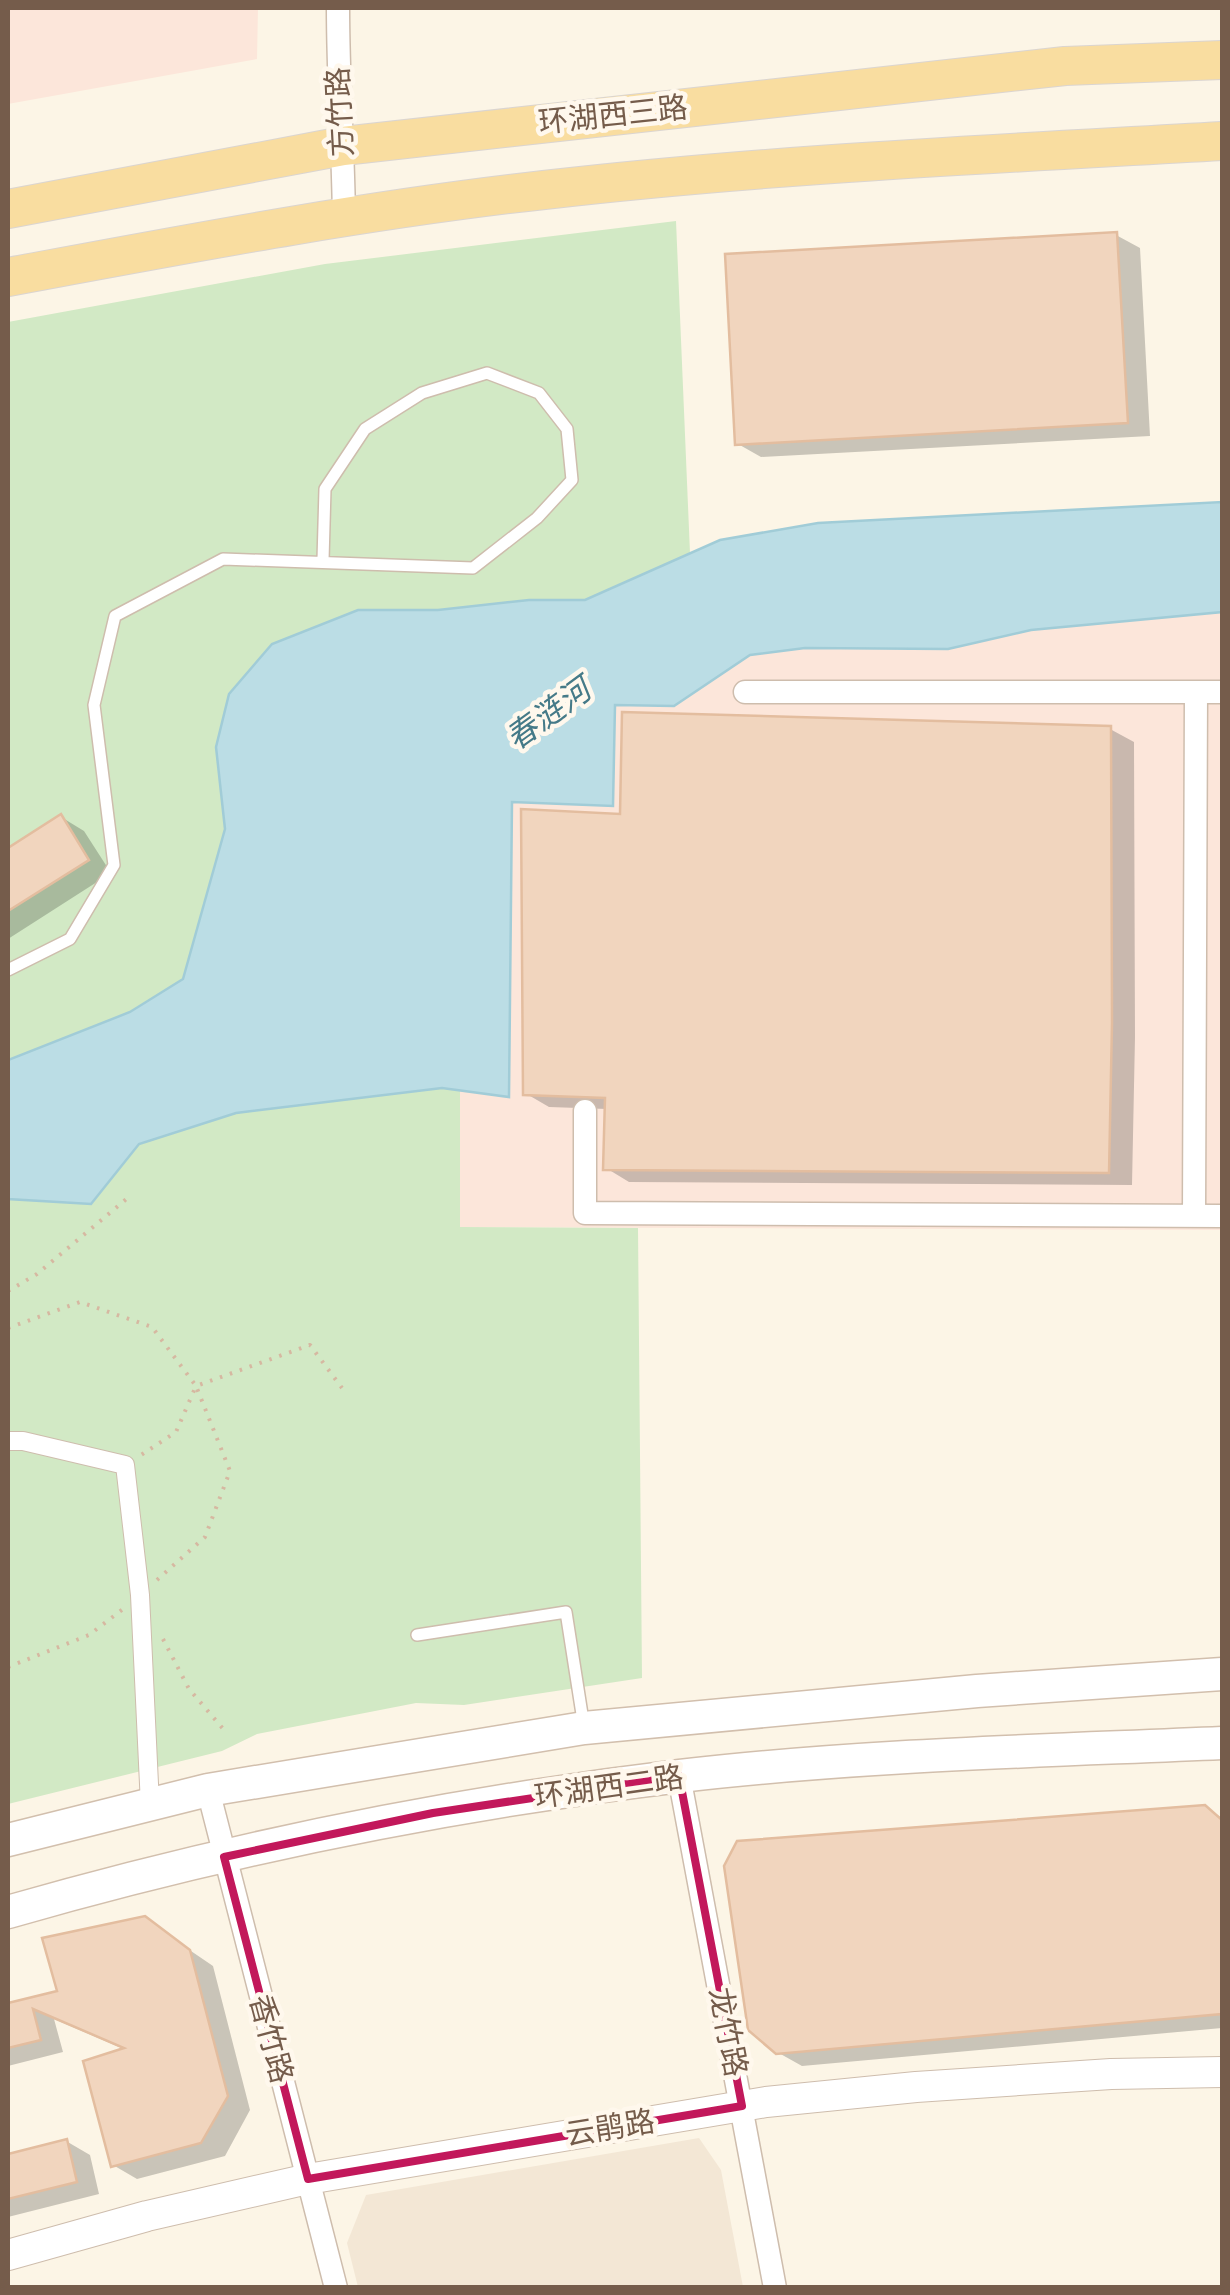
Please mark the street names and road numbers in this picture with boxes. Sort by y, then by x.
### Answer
street label: 方竹路 [317,66,360,158]
street label: 环湖西三路 [536,86,689,141]
street label: 环湖西二路 [532,1756,686,1815]
street label: 龙竹路 [702,1984,757,2080]
street label: 香竹路 [242,1990,303,2087]
street label: 云鹃路 [562,2100,657,2153]

